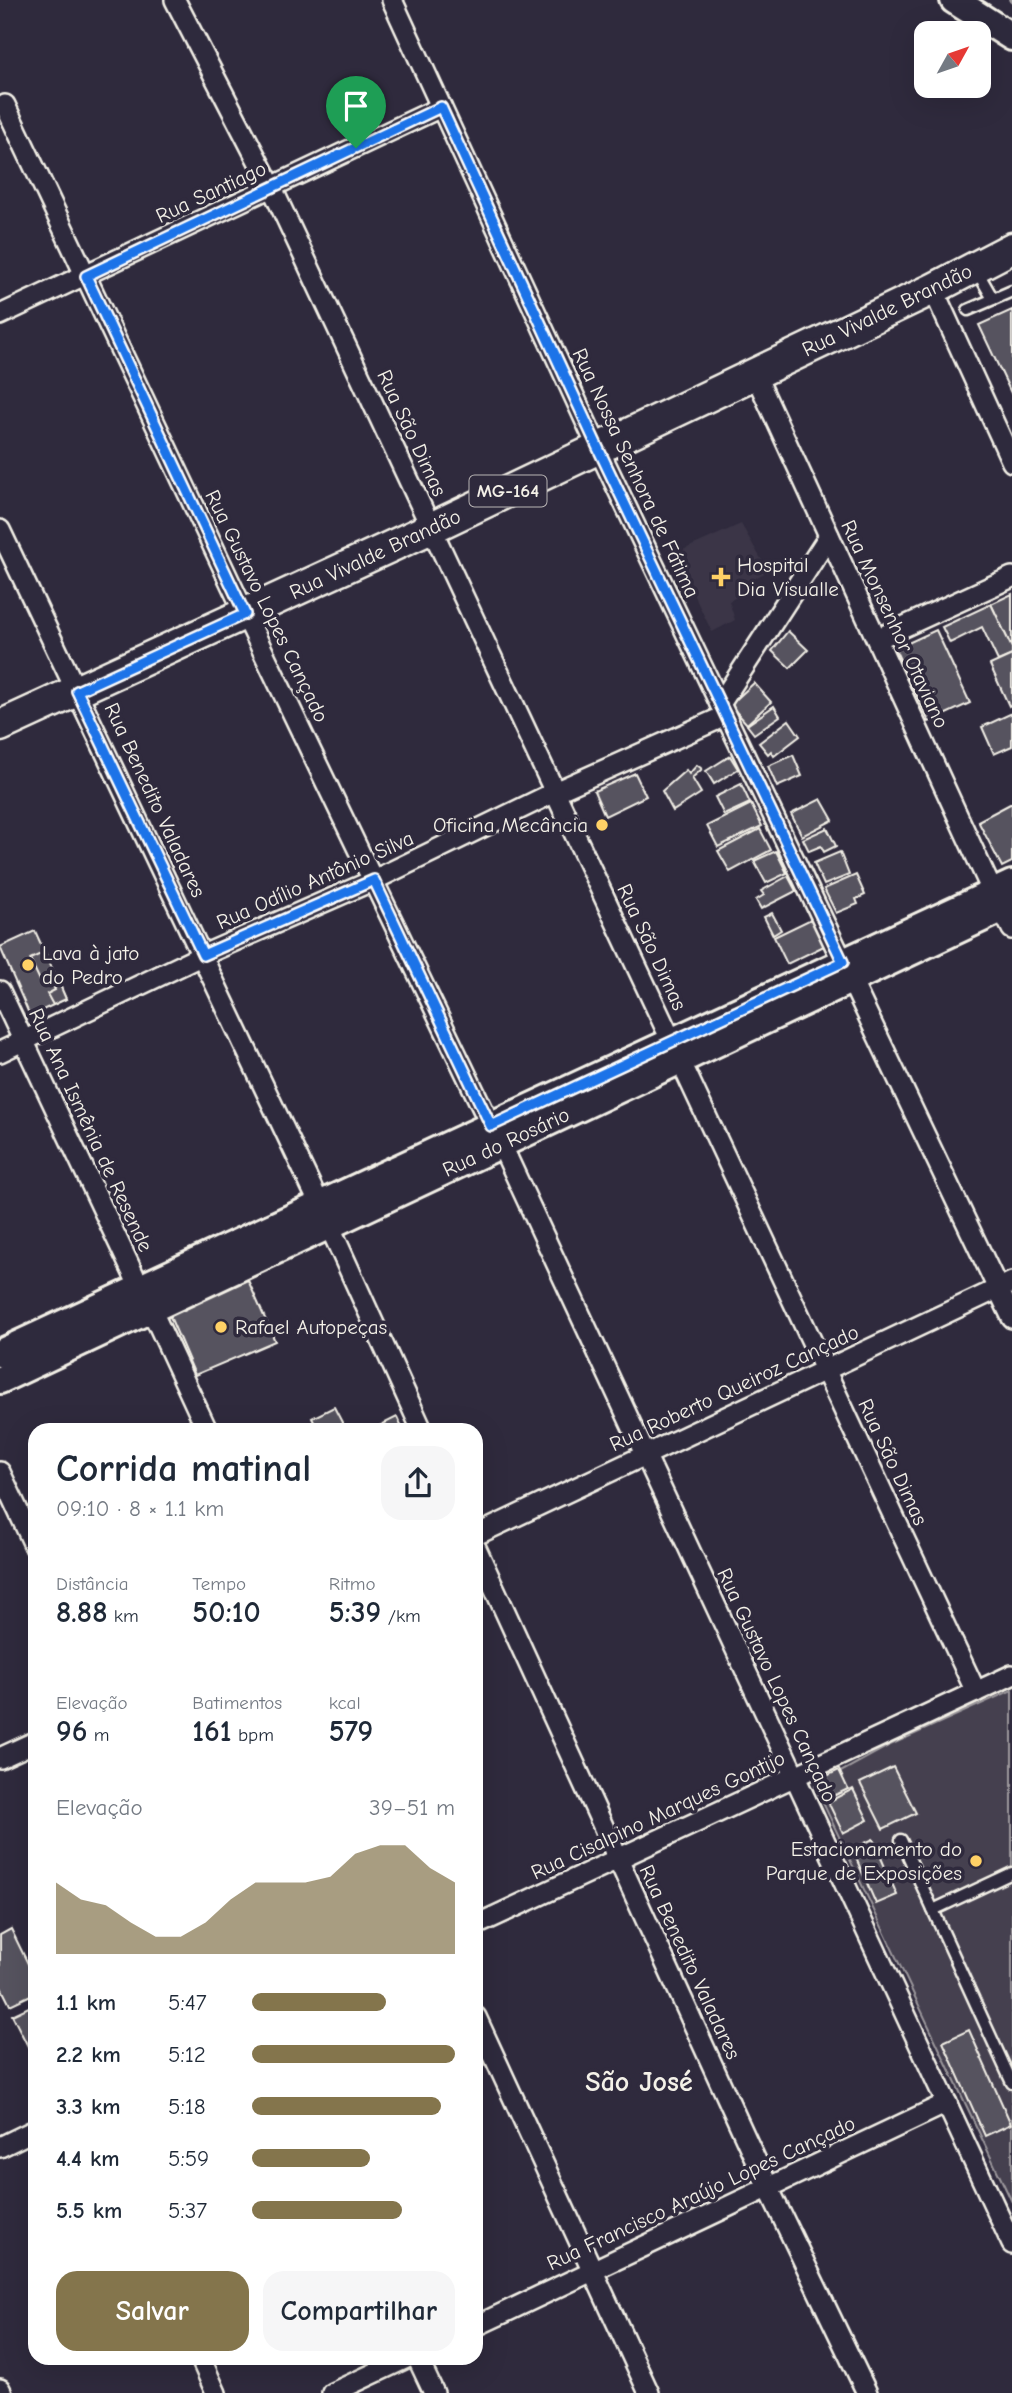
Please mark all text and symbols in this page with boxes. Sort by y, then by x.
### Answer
north arrow [914,21,990,98]
map controls [914,21,991,98]
pin [326,76,386,148]
icon: arrive [337,87,375,125]
street label: Rua Santiago [152,156,270,228]
street label: Rua Vivalde Brandão [798,258,976,362]
street label: Rua Nossa Senhora de Fátima [568,344,704,602]
street label: Rua São Dimas [372,366,452,500]
road number: MG-164 [470,476,546,506]
street label: Rua Gustavo Lopes Cançado [200,486,334,726]
street label: Rua Vivalde Brandão [286,504,464,604]
street label: Rua Monsenhor Otaviano [836,516,954,732]
place label: Hospital Dia Visualle [737,553,839,601]
marker: Hospital Dia Visualle [711,567,731,587]
street label: Rua Benedito Valadares [99,699,211,901]
place label: Oficina Mecância [433,813,588,837]
marker: Oficina Mecância [594,817,610,833]
street label: Rua Odílio Antônio Silva [213,826,417,934]
street label: Rua São Dimas [612,880,692,1014]
place label: Lava à jato do Pedro [42,941,139,989]
marker: Lava à jato do Pedro [20,957,36,973]
street label: Rua Ana Ismênia de Resende [24,1004,158,1256]
street label: Rua do Rosário [439,1102,573,1182]
place label: Rafael Autopeças [235,1315,387,1339]
marker: Rafael Autopeças [213,1319,229,1335]
street label: Rua Roberto Queiroz Cançado [606,1320,862,1456]
street label: Rua São Dimas [853,1395,933,1529]
button: share [381,1446,455,1520]
text: Corrida matinal [56,1447,311,1491]
text: 09:10 · 8 × 1.1 km [56,1495,224,1522]
street label: Rua Gustavo Lopes Cançado [712,1564,842,1806]
text: Distância [56,1573,129,1595]
text: Tempo [192,1573,246,1595]
text: Ritmo [329,1573,376,1595]
text: 8.88 [56,1595,108,1630]
text: 50:10 [192,1595,261,1630]
text: 5:39 [329,1595,381,1630]
text: km [108,1605,139,1627]
text: /km [381,1605,421,1627]
text: Elevação [56,1692,128,1714]
text: Batimentos [192,1692,282,1714]
text: kcal [329,1692,361,1714]
text: 96 [56,1714,87,1749]
text: 161 [192,1714,232,1749]
text: 579 [329,1714,373,1749]
text: m [87,1724,109,1746]
text: bpm [232,1724,274,1746]
street label: Rua Cisalpino Marques Gontijo [527,1746,789,1884]
text: Elevação [56,1794,143,1821]
text: 39–51 m [369,1794,455,1821]
place label: Estacionamento do Parque de Exposições [766,1837,962,1885]
marker: Estacionamento do Parque de Exposições [968,1853,984,1869]
street label: Rua Benedito Valadares [634,1861,746,2063]
text: 1.1 km [56,1989,116,2016]
text: 5:47 [168,1989,207,2016]
text: 2.2 km [56,2041,121,2068]
text: 5:12 [168,2041,206,2068]
district label: São José [585,2066,693,2098]
text: 3.3 km [56,2093,121,2120]
text: 5:18 [168,2093,206,2120]
street label: Rua Francisco Araújo Lopes Cançado [543,2111,859,2275]
text: 4.4 km [56,2145,119,2172]
text: 5:59 [168,2145,209,2172]
text: 5.5 km [56,2197,122,2224]
text: 5:37 [168,2197,207,2224]
button: Salvar [56,2271,249,2351]
button: Compartilhar [263,2271,455,2351]

